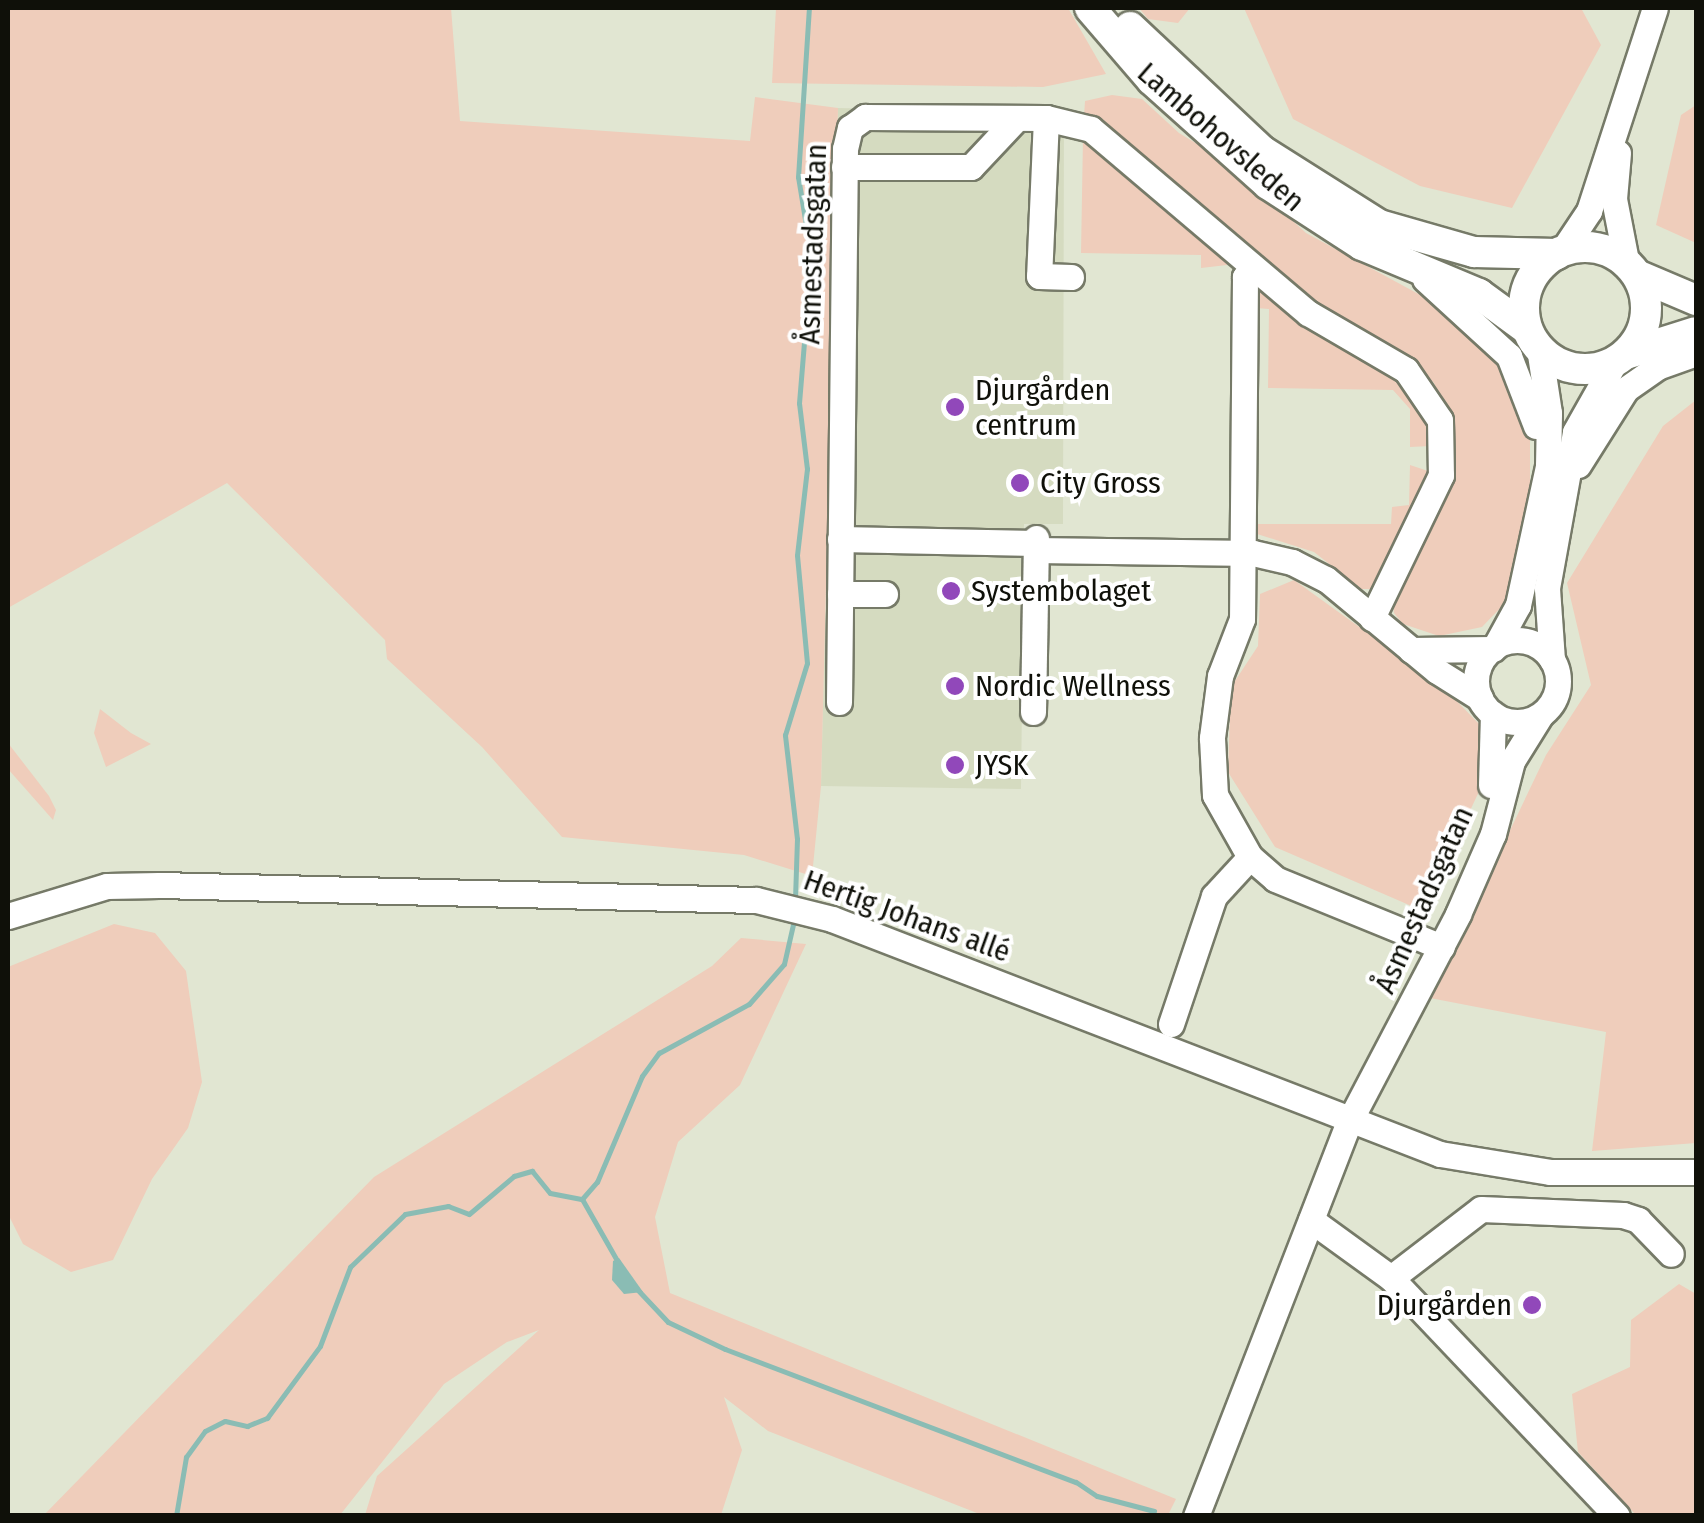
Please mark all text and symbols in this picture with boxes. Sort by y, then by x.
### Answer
street label: Lambohovsleden [1130,55,1312,219]
street label: Åsmestadsgatan [792,143,834,345]
place label: Djurgården centrum [975,372,1110,442]
marker: Djurgården centrum [944,396,966,418]
place label: City Gross [1040,465,1161,501]
marker: City Gross [1009,472,1031,494]
place label: Systembolaget [971,573,1151,609]
marker: Systembolaget [940,580,962,602]
place label: Nordic Wellness [975,668,1171,704]
marker: Nordic Wellness [944,675,966,697]
place label: JYSK [975,747,1028,783]
marker: JYSK [944,754,966,776]
street label: Åsmestadsgatan [1367,801,1481,999]
street label: Hertig Johans allé [799,862,1015,970]
place label: Djurgården [1377,1287,1512,1323]
marker: Djurgården [1521,1294,1543,1316]

